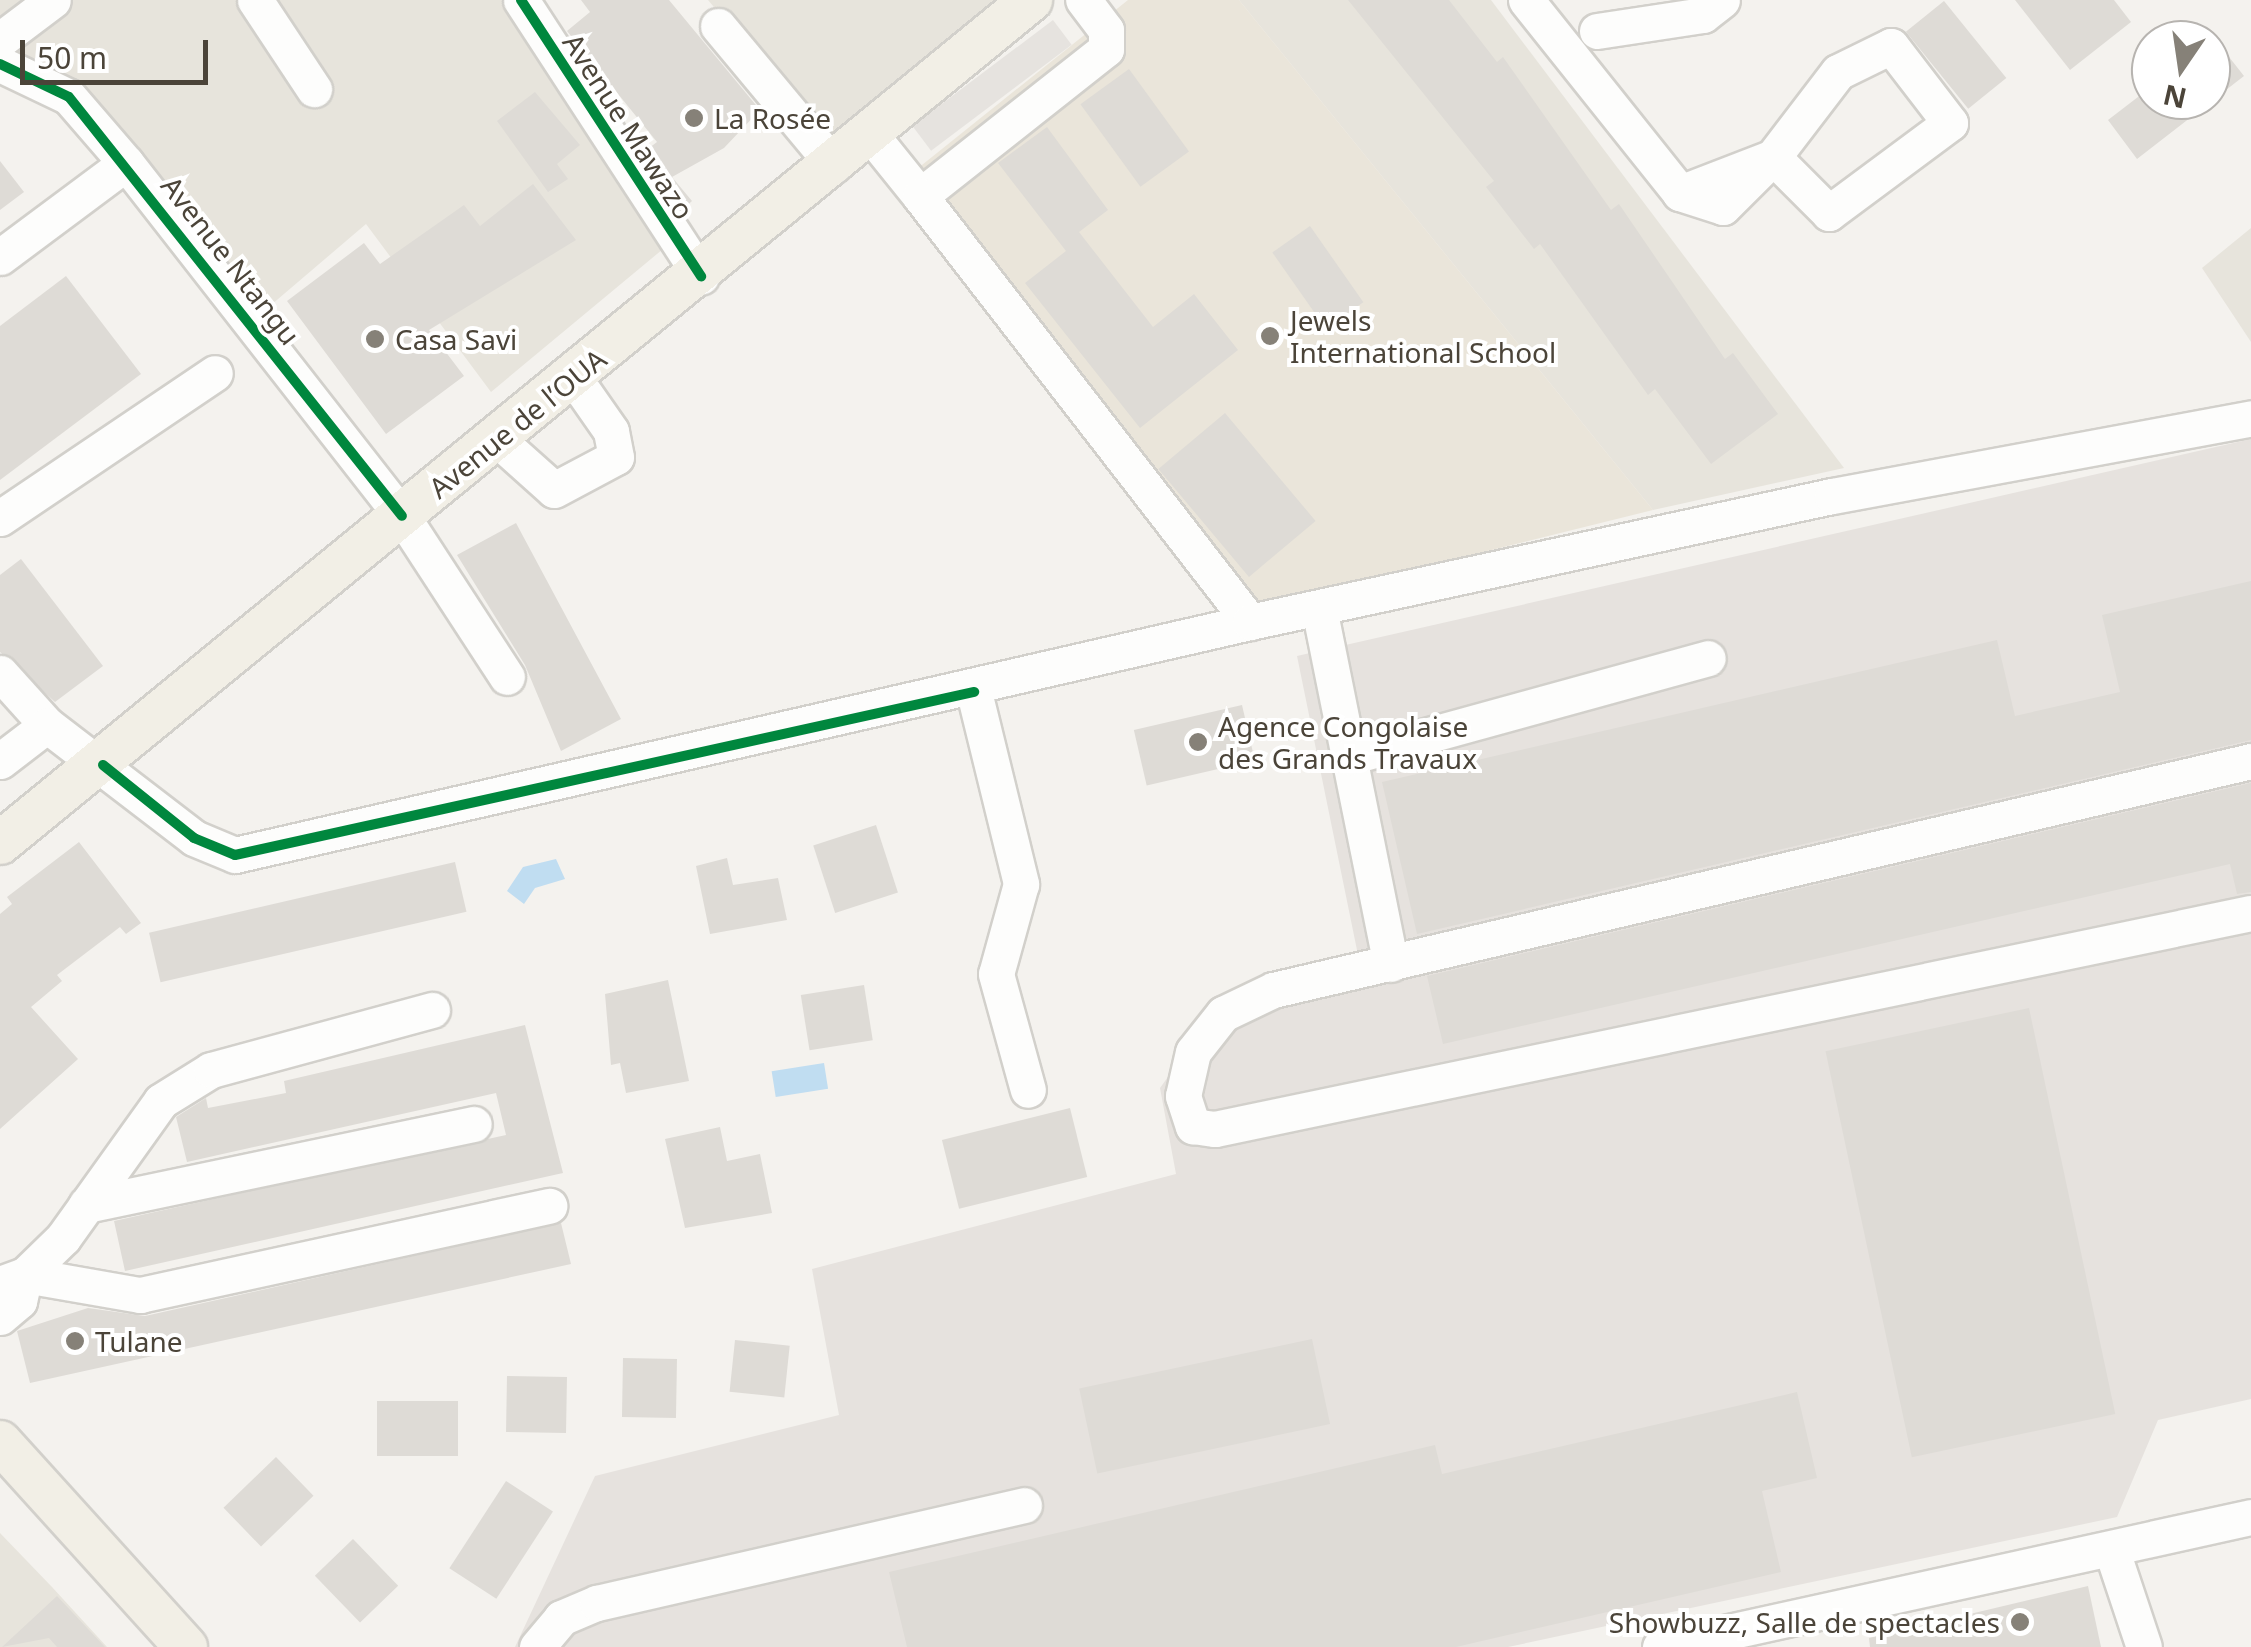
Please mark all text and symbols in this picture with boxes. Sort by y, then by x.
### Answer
scale bar [25,20,212,82]
north arrow [2131,20,2231,120]
street label: Avenue Mawazo [556,27,702,225]
text: 50 m [37,37,107,78]
text: N [2159,76,2190,118]
place label: La Rosée [714,101,831,135]
marker: La Rosée [683,107,705,129]
street label: Avenue Ntangu [155,169,307,351]
place label: Jewels International School [1290,303,1556,369]
place label: Casa Savi [395,322,517,356]
marker: Jewels International School [1259,325,1281,347]
marker: Casa Savi [364,328,386,350]
street label: Avenue de l’OUA [422,341,612,505]
place label: Agence Congolaise des Grands Travaux [1218,709,1477,775]
marker: Agence Congolaise des Grands Travaux [1187,731,1209,753]
place label: Tulane [95,1324,182,1358]
marker: Tulane [64,1330,86,1352]
place label: Showbuzz, Salle de spectacles [1609,1605,2000,1639]
marker: Showbuzz, Salle de spectacles [2009,1611,2031,1633]

